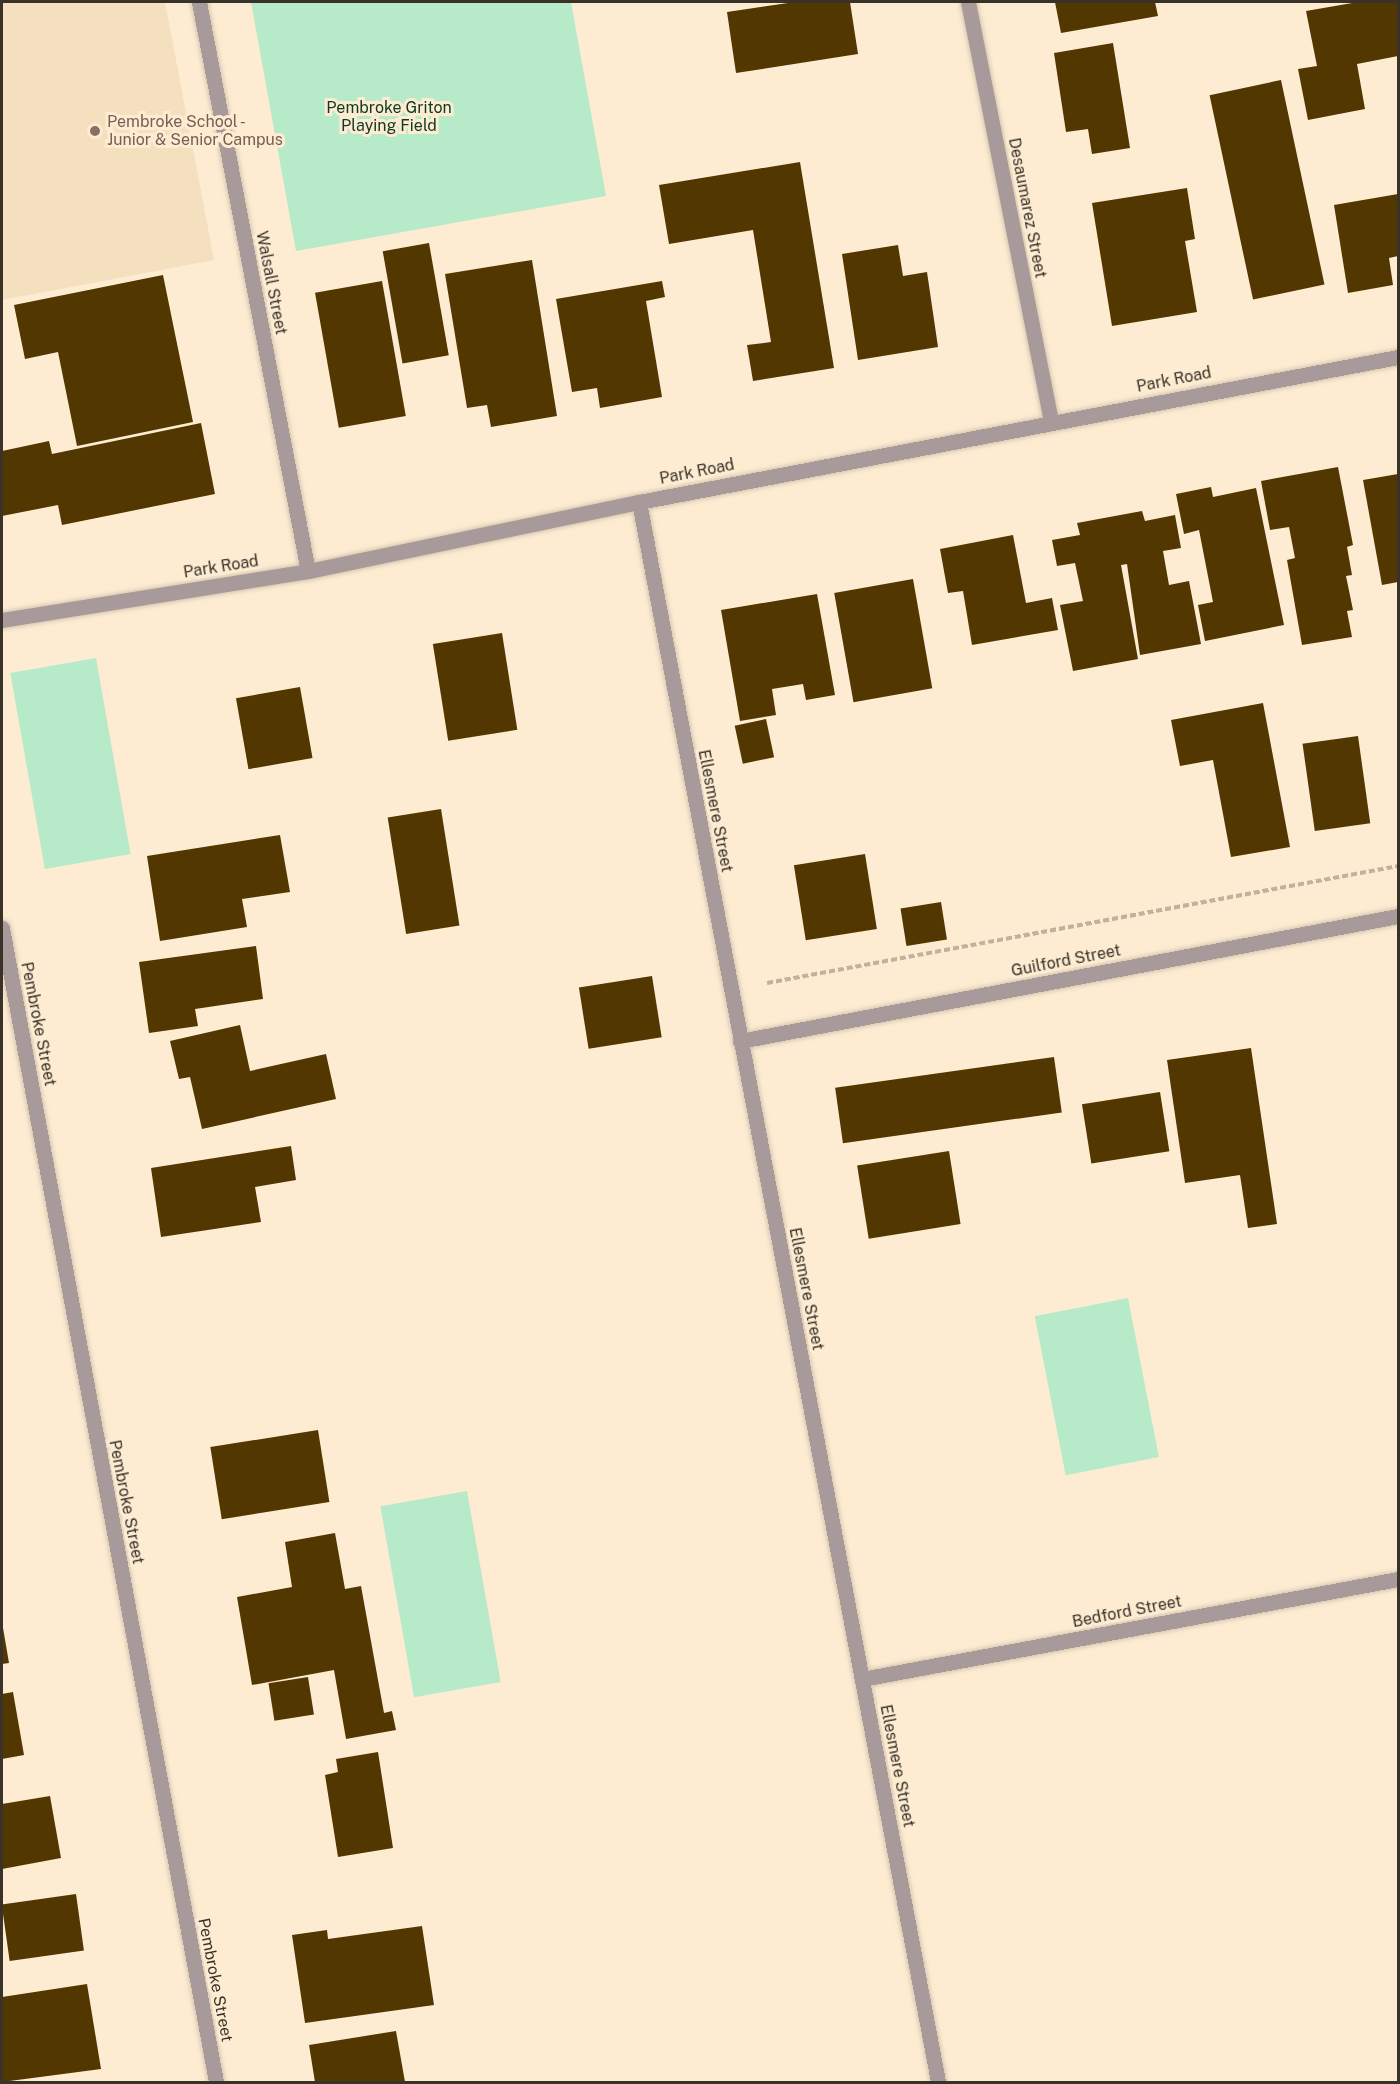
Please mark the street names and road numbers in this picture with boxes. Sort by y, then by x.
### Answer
street label: Desaumarez Street [1004,136,1050,280]
street label: Walsall Street [252,230,290,336]
street label: Park Road [1135,363,1213,397]
street label: Park Road [658,455,736,489]
street label: Park Road [182,552,260,582]
street label: Ellesmere Street [694,748,736,874]
street label: Guilford Street [1010,941,1122,981]
street label: Pembroke Street [17,960,59,1088]
street label: Ellesmere Street [785,1226,827,1352]
street label: Pembroke Street [105,1438,147,1566]
street label: Bedford Street [1071,1592,1183,1632]
street label: Ellesmere Street [876,1703,918,1829]
street label: Pembroke Street [194,1916,236,2044]

